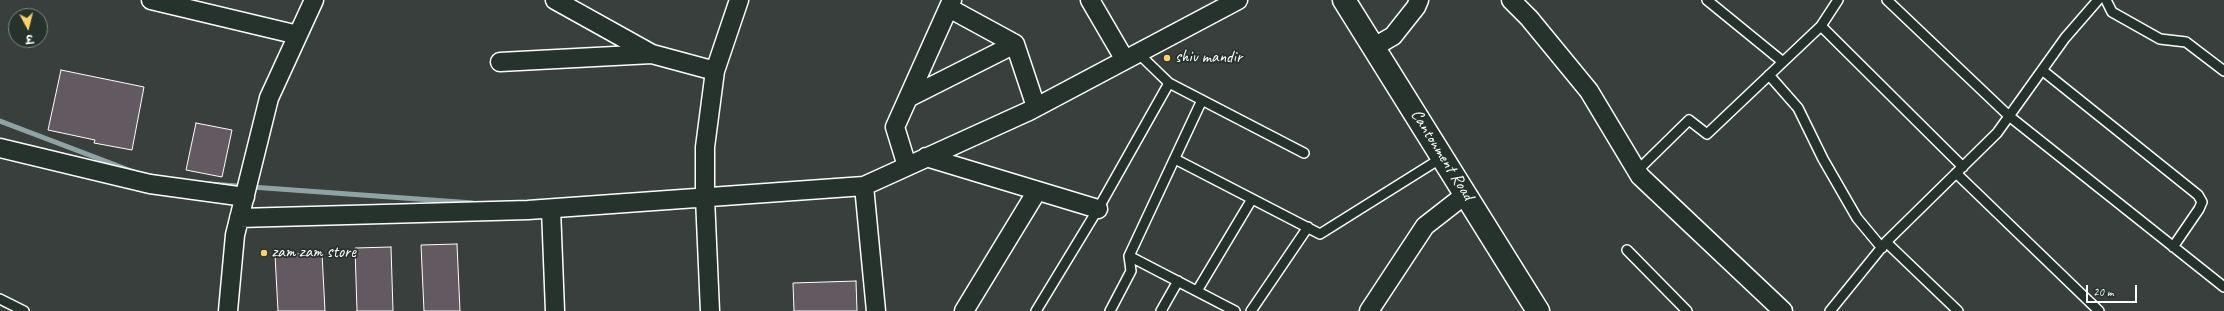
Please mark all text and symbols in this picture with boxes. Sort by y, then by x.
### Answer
north arrow [8,8,48,48]
text: उ [25,32,34,46]
place label: shiv mandir [1175,48,1242,68]
marker: shiv mandir [1162,53,1172,63]
street label: Cantonment Road [1406,106,1478,204]
place label: zam zam store [272,243,356,263]
marker: zam zam store [259,248,269,258]
scale bar [2088,277,2139,303]
text: 20 m [2093,284,2113,300]

